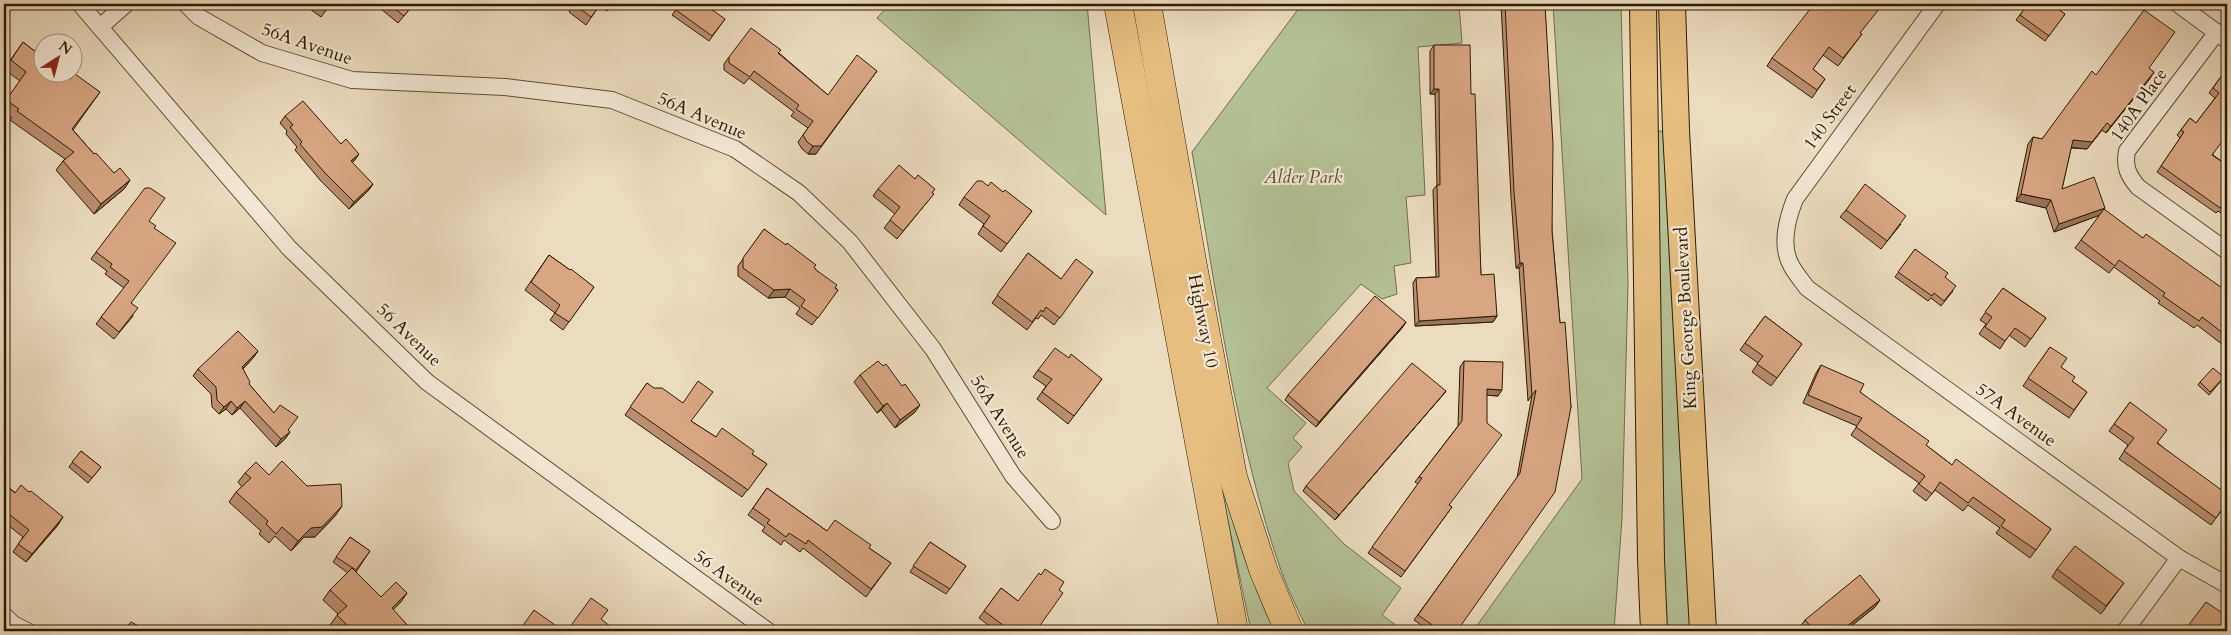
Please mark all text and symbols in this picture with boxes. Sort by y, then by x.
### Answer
street label: 56A Avenue [258,17,356,71]
north arrow [32,32,82,82]
text: N [55,37,76,59]
street label: 140A Place [2104,63,2174,147]
street label: 140 Street [1798,79,1863,155]
street label: 56A Avenue [654,86,750,146]
park label: Alder Park [1263,165,1342,190]
street label: King George Boulevard [1669,226,1703,410]
street label: Highway 10 [1182,272,1224,370]
street label: 56 Avenue [371,298,447,372]
street label: 56A Avenue [964,370,1036,464]
street label: 57A Avenue [1970,377,2062,453]
street label: 56 Avenue [689,544,769,612]

